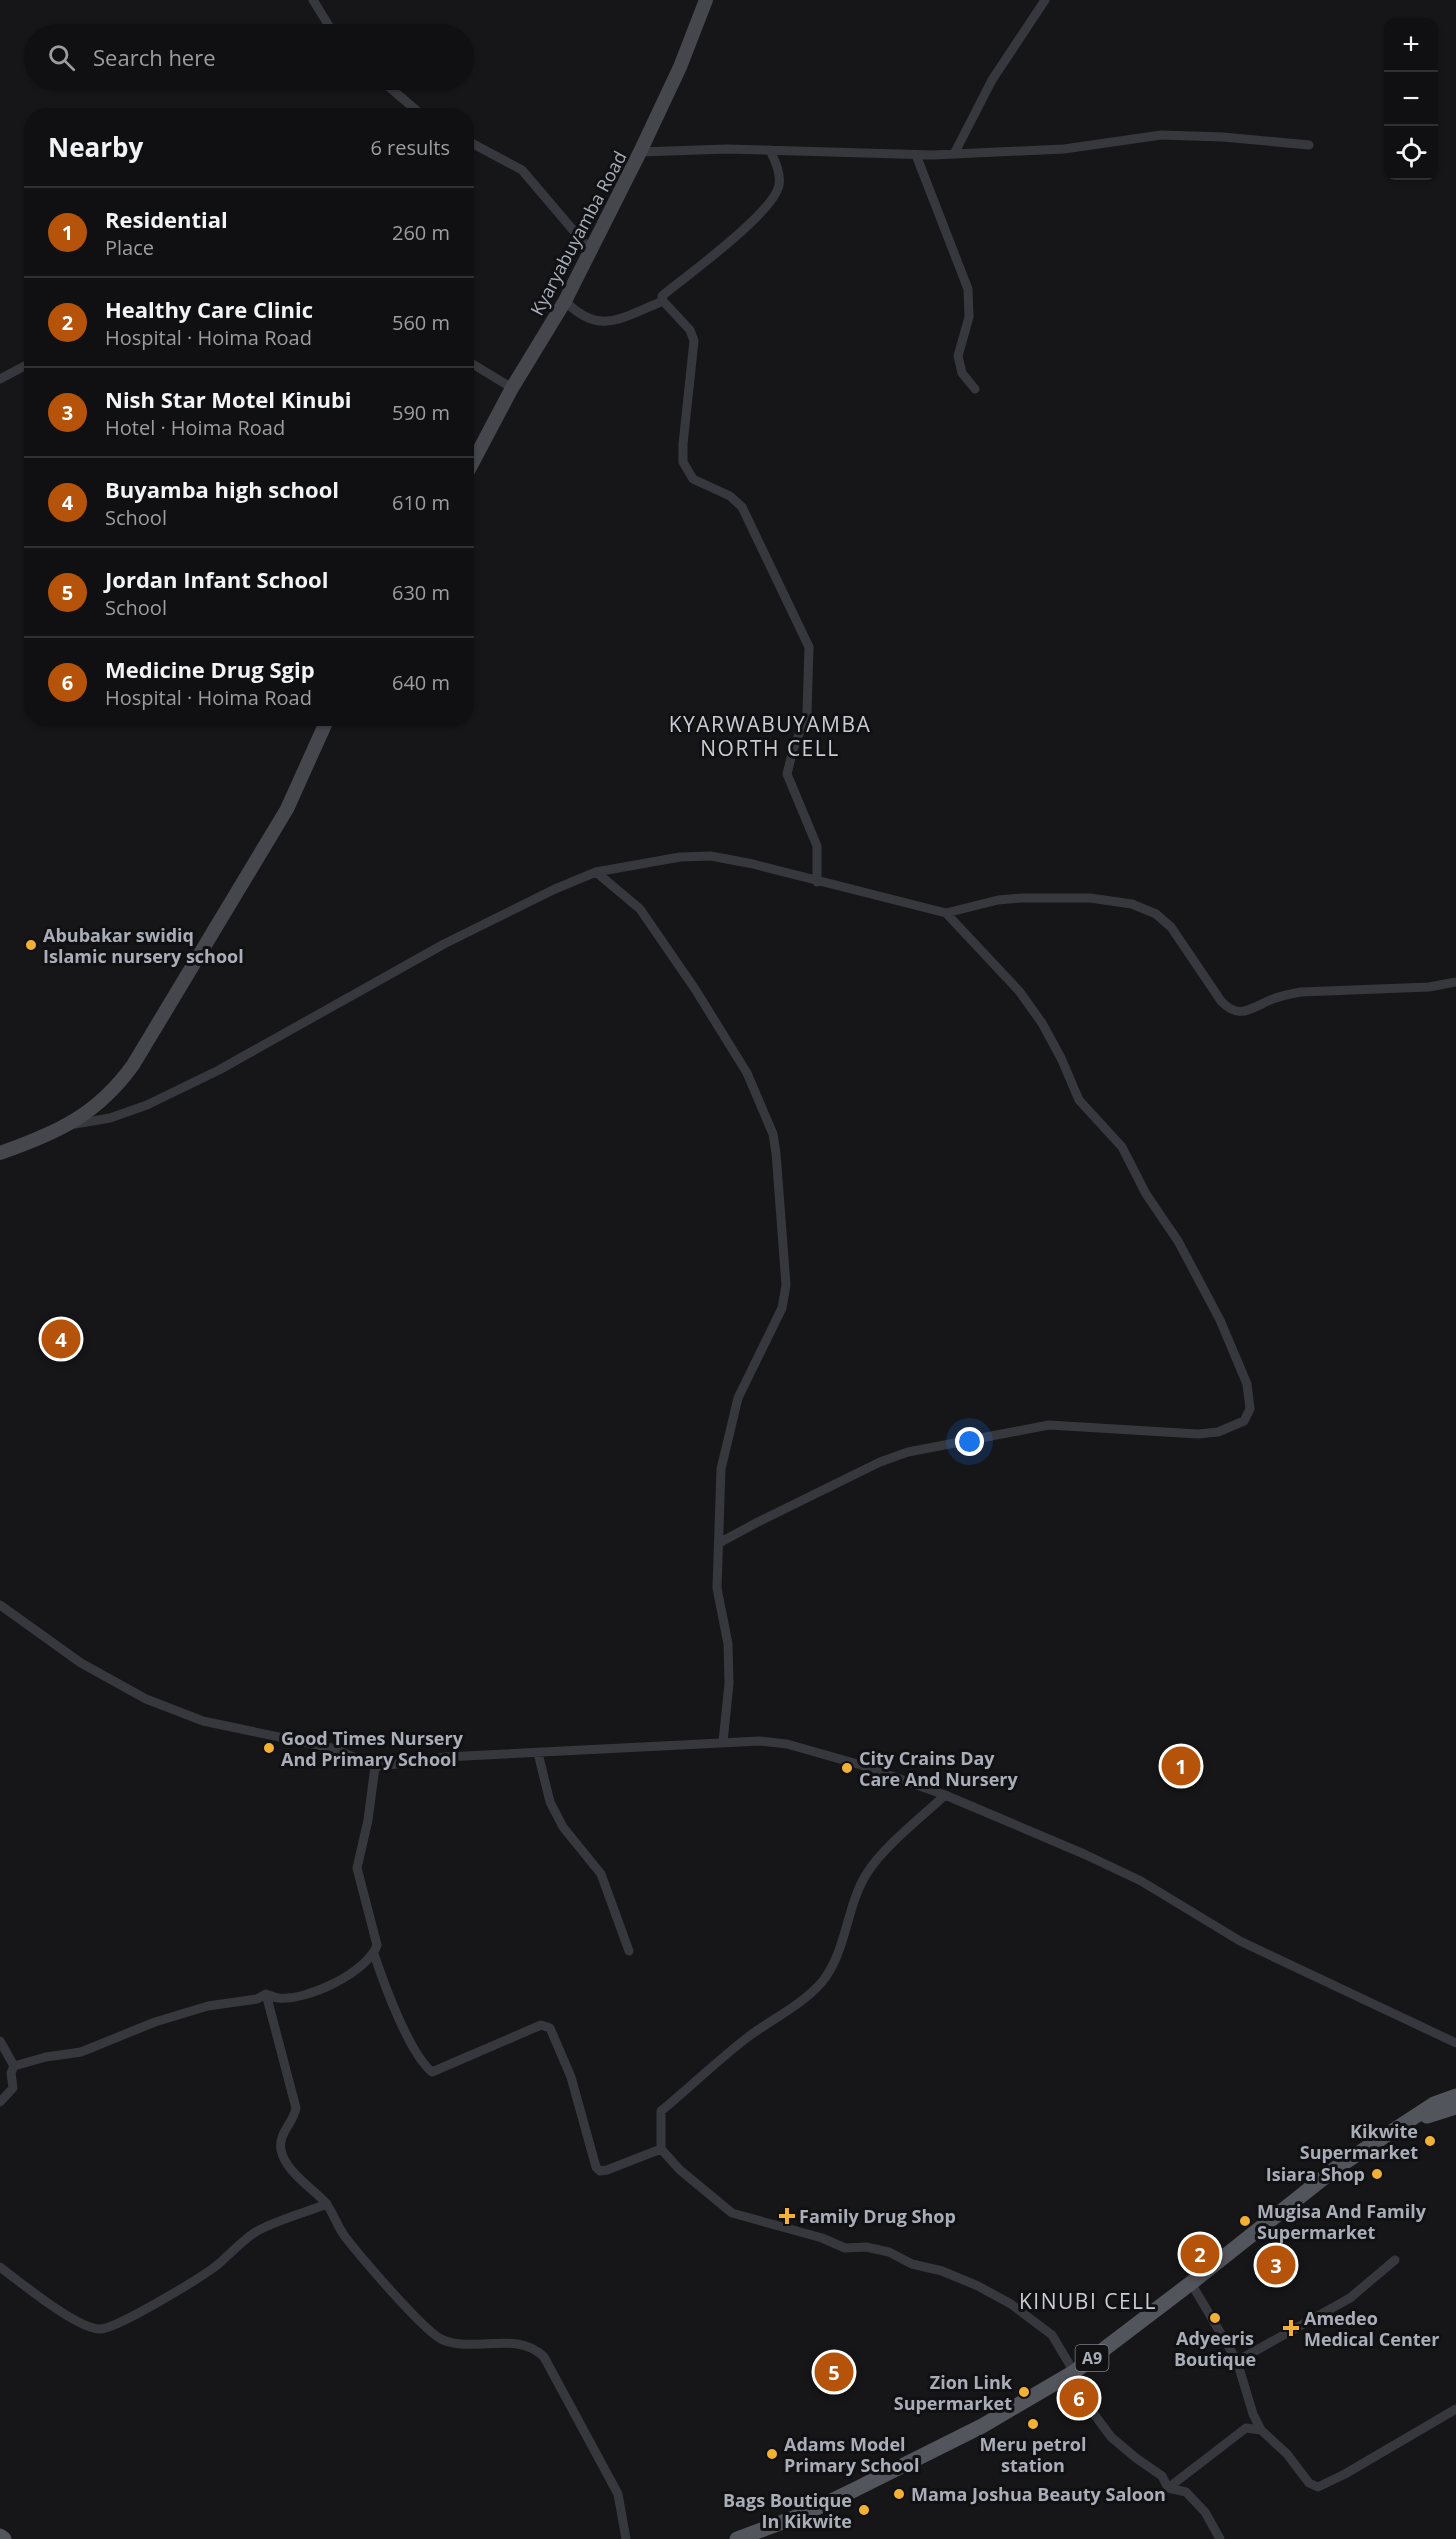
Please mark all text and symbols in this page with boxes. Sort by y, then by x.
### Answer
map controls [1384,18,1438,180]
button: + [1384,18,1438,72]
search box [24,24,474,90]
icon: search [45,41,78,74]
text: Search here [93,42,216,72]
button: − [1384,72,1438,126]
button: locate [1384,126,1438,180]
text: Nearby [48,129,143,165]
text: 6 results [370,134,450,161]
street label: Kyaryabuyamba Road [524,147,632,319]
text: Residential [105,204,228,234]
text: 1 [62,219,73,246]
text: 260 m [392,219,450,246]
text: Place [105,234,154,261]
text: Healthy Care Clinic [105,294,313,324]
text: 2 [62,309,73,336]
text: 560 m [392,309,450,336]
text: Hospital · Hoima Road [105,324,312,351]
text: Nish Star Motel Kinubi [105,384,352,414]
text: 3 [62,399,73,426]
text: 590 m [392,399,450,426]
text: Hotel · Hoima Road [105,414,285,441]
text: Buyamba high school [105,474,339,504]
text: 4 [62,489,73,516]
text: 610 m [392,489,450,516]
text: School [105,504,167,531]
text: Jordan Infant School [105,564,328,594]
text: 5 [62,579,73,606]
text: 630 m [392,579,450,606]
text: School [105,594,167,621]
text: Medicine Drug Sgip [105,654,315,684]
text: 6 [62,669,73,696]
text: 640 m [392,669,450,696]
text: Hospital · Hoima Road [105,684,312,711]
district label: KYARWABUYAMBA NORTH CELL [669,710,871,762]
place label: Abubakar swidiq Islamic nursery school [43,923,244,968]
marker: Abubakar swidiq Islamic nursery school [24,938,38,952]
pin: 4 [42,1316,80,1362]
your location [955,1427,984,1456]
place label: Good Times Nursery And Primary School [281,1726,464,1771]
marker: Good Times Nursery And Primary School [262,1741,276,1755]
pin: 1 [1162,1744,1200,1788]
place label: City Crains Day Care And Nursery [859,1746,1019,1791]
marker: City Crains Day Care And Nursery [840,1761,854,1775]
place label: Kikwite Supermarket [1300,2119,1418,2164]
marker: Kikwite Supermarket [1423,2134,1437,2148]
place label: Isiara Shop [1266,2162,1365,2186]
marker: Isiara Shop [1370,2167,1384,2181]
place label: Mugisa And Family Supermarket [1257,2199,1427,2244]
place label: Family Drug Shop [799,2204,956,2228]
marker: Family Drug Shop [780,2209,794,2223]
marker: Mugisa And Family Supermarket [1238,2214,1252,2228]
pin: 2 [1180,2232,1220,2276]
pin: 3 [1256,2242,1296,2288]
district label: KINUBI CELL [1019,2287,1157,2315]
place label: Amedeo Medical Center [1304,2306,1439,2351]
marker: Adyeeris Boutique [1208,2311,1222,2325]
marker: Amedeo Medical Center [1282,2319,1300,2337]
place label: Adyeeris Boutique [1174,2326,1256,2371]
road number: A9 [1076,2345,1108,2371]
pin: 5 [814,2350,854,2394]
place label: Zion Link Supermarket [894,2370,1013,2415]
pin: 6 [1060,2376,1098,2420]
marker: Zion Link Supermarket [1017,2385,1031,2399]
marker: Meru petrol station [1026,2417,1040,2431]
place label: Adams Model Primary School [784,2432,919,2477]
place label: Meru petrol station [980,2432,1086,2477]
marker: Adams Model Primary School [765,2447,779,2461]
place label: Mama Joshua Beauty Saloon [911,2482,1166,2506]
marker: Mama Joshua Beauty Saloon [892,2487,906,2501]
place label: Bags Boutique In Kikwite [723,2488,852,2533]
marker: Bags Boutique In Kikwite [857,2503,871,2517]

